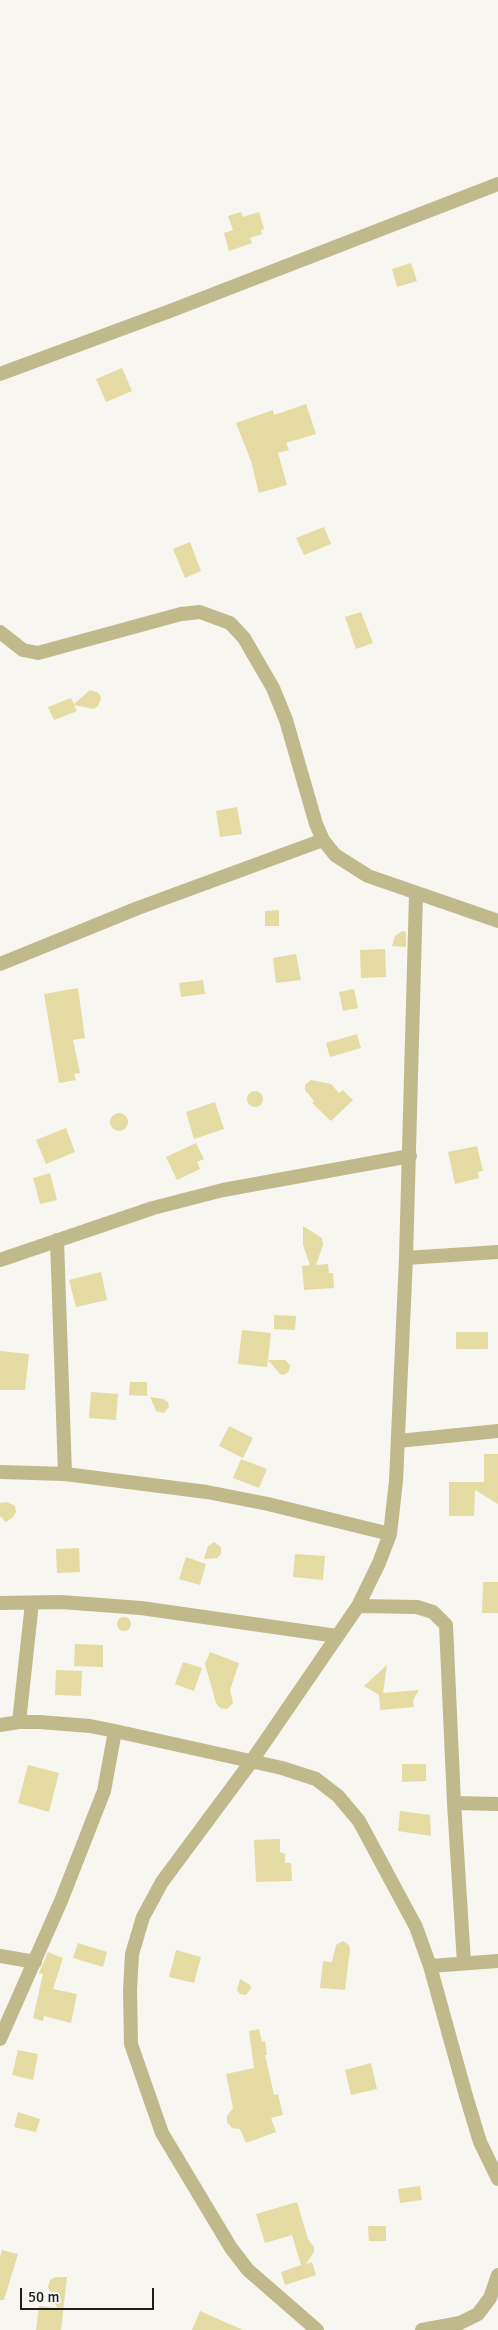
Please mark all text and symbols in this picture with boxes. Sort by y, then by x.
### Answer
scale bar [22,2278,156,2310]
text: 50 m [28,2288,59,2306]

